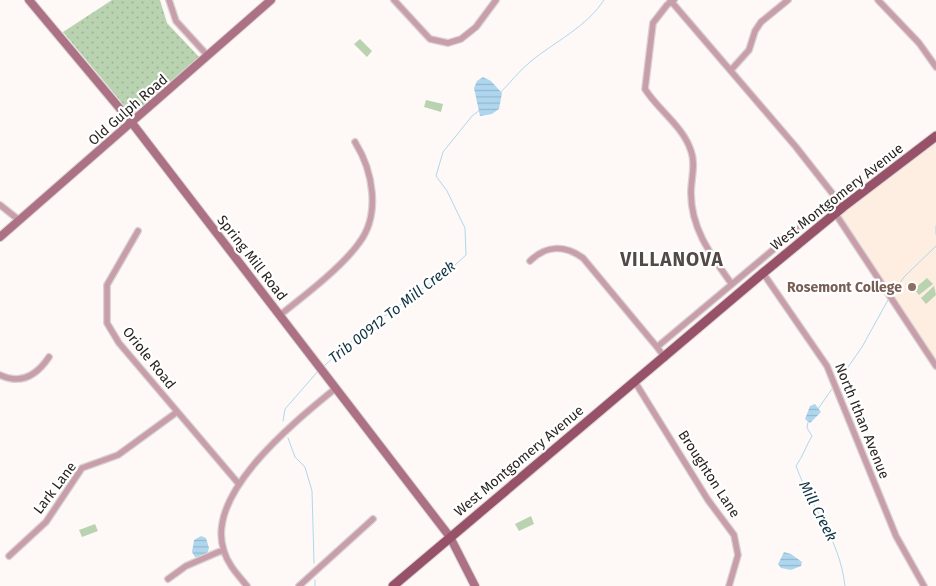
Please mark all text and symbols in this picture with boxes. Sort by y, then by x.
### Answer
street label: Old Gulph Road [85,71,171,149]
street label: West Montgomery Avenue [767,140,907,254]
street label: Spring Mill Road [213,212,291,304]
district label: VILLANOVA [619,248,724,271]
water label: Trib 00912 To Mill Creek [325,257,459,367]
place label: Rosemont College [787,279,902,296]
marker: Rosemont College [906,281,918,293]
street label: Oriole Road [119,324,179,392]
street label: North Ithan Avenue [831,361,893,481]
street label: West Montgomery Avenue [451,402,587,520]
street label: Broughton Lane [674,427,744,521]
street label: Lark Lane [30,459,80,517]
water label: Mill Creek [795,478,841,544]

